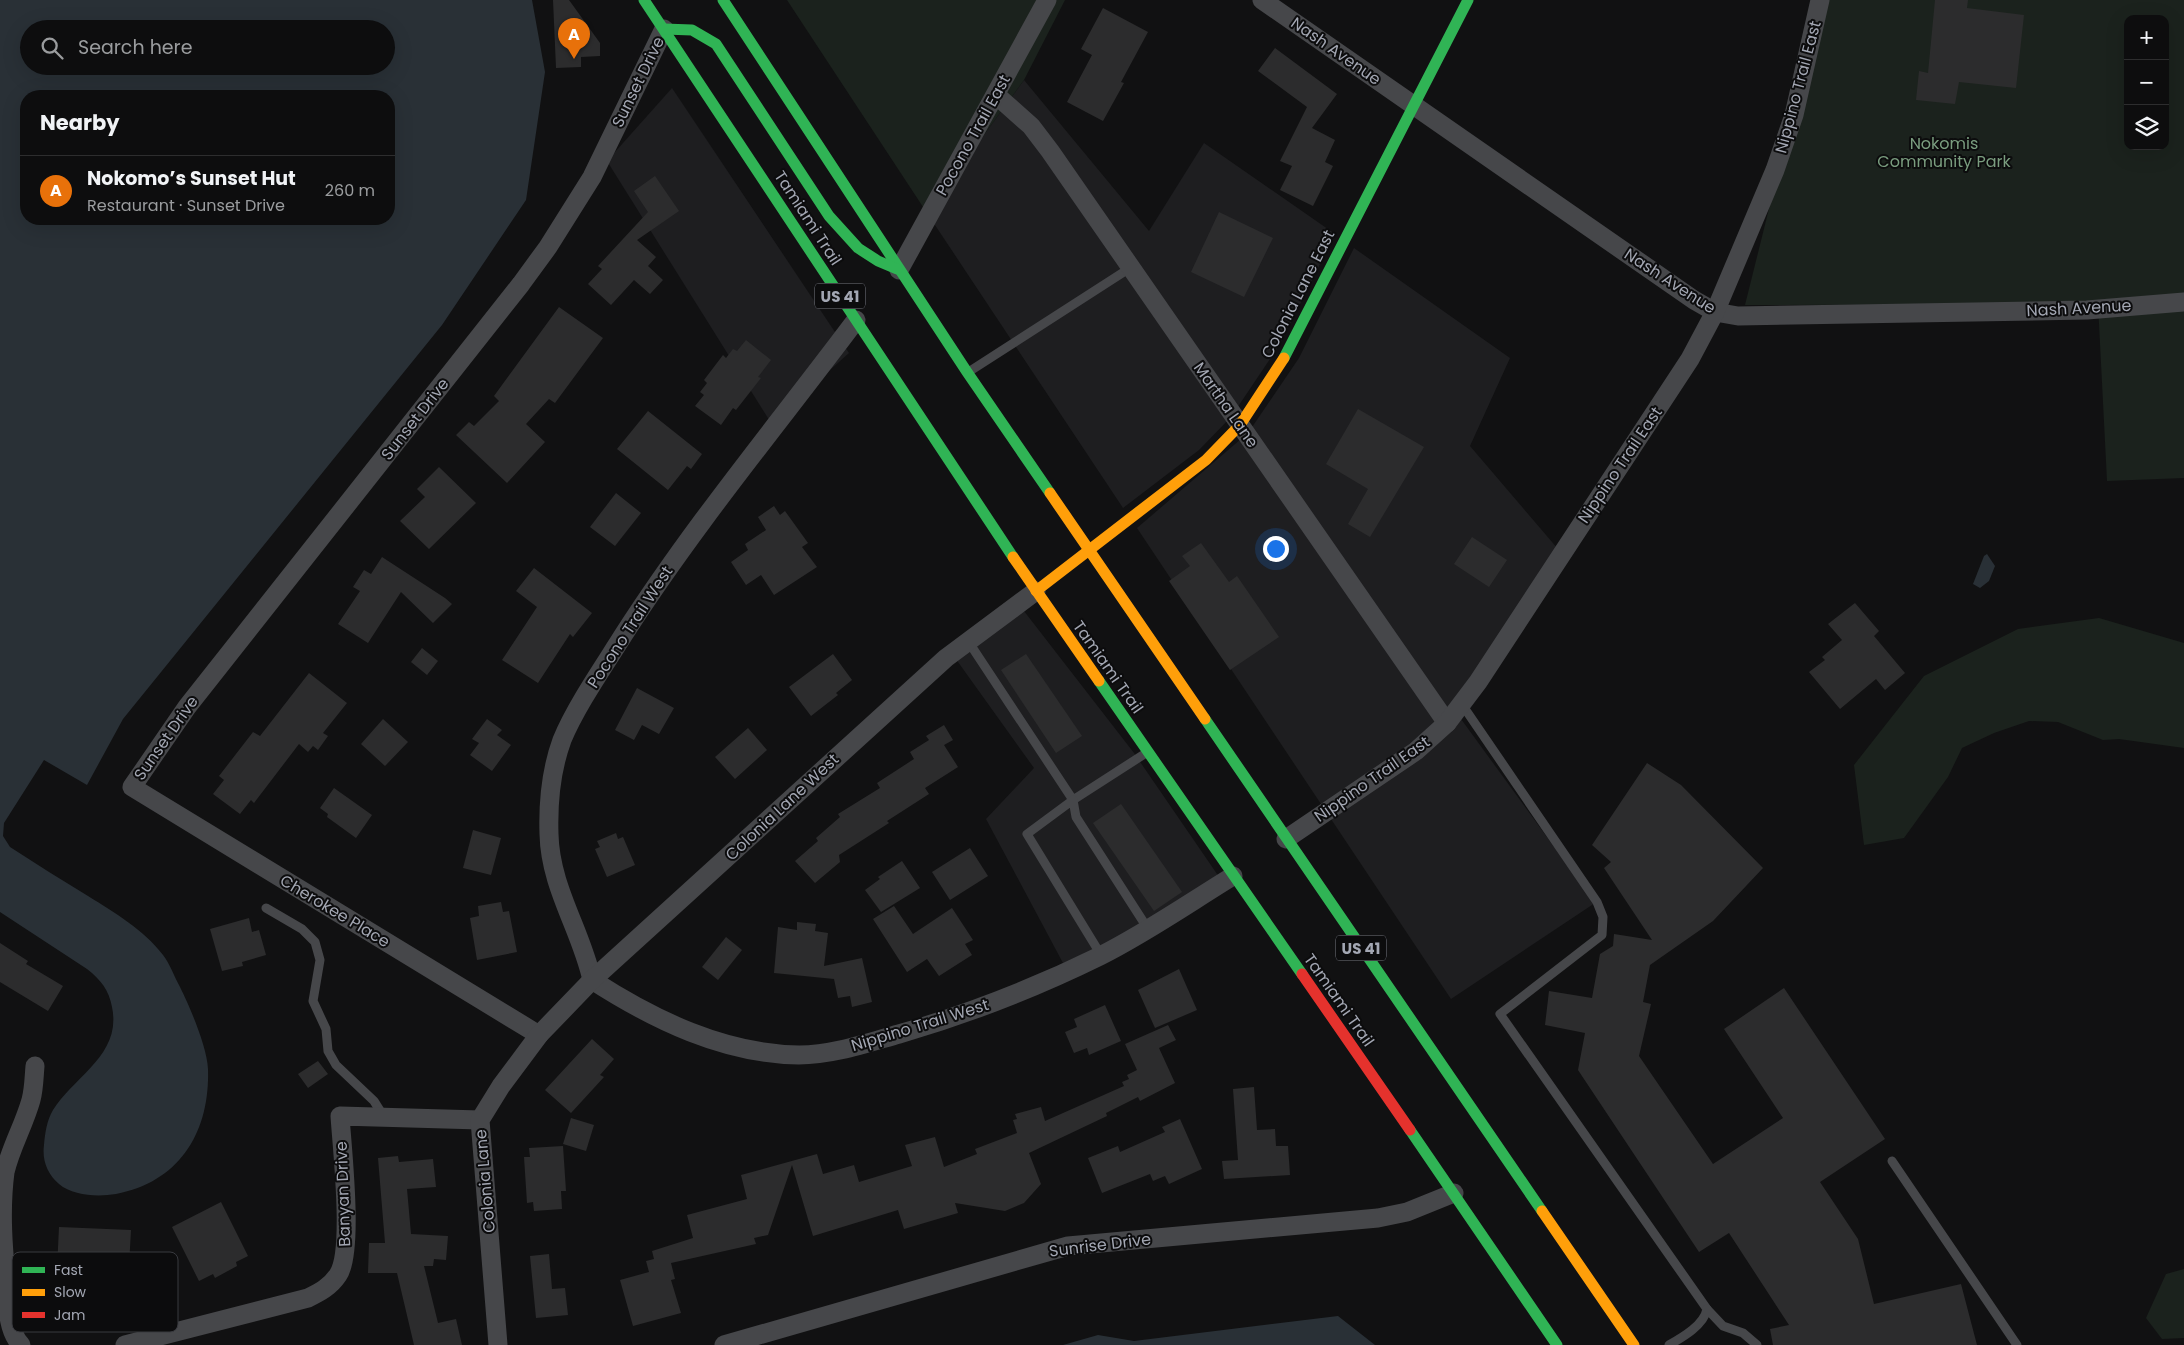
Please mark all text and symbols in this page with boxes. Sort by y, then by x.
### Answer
street label: Nash Avenue [1286,11,1386,91]
map controls [2124,15,2169,150]
button: + [2124,15,2169,60]
pin: A [558,18,590,59]
street label: Nippino Trail East [1769,18,1827,156]
search box [20,20,395,75]
street label: Sunset Drive [606,33,670,131]
icon: search [38,34,66,62]
text: Search here [78,34,192,61]
button: − [2124,60,2169,105]
street label: Pocono Trail East [930,70,1016,200]
button: layers [2124,105,2169,150]
text: Nearby [40,108,120,137]
park label: Nokomis Community Park [1877,132,2011,173]
text: Nokomo’s Sunset Hut [87,165,296,192]
street label: Tamiami Trail [769,166,847,270]
text: A [50,179,62,202]
text: 260 m [325,179,375,202]
text: Restaurant · Sunset Drive [87,194,285,217]
street label: Colonia Lane East [1256,226,1340,362]
street label: Nash Avenue [1620,243,1720,319]
road number: US 41 [815,284,865,308]
street label: Nash Avenue [2026,294,2132,322]
street label: Martha Lane [1188,358,1264,452]
street label: Sunset Drive [376,373,454,465]
street label: Nippino Trail East [1572,402,1668,528]
your location [1263,536,1289,562]
street label: Pocono Trail West [582,561,678,693]
street label: Tamiami Trail [1067,616,1149,718]
street label: Sunset Drive [128,691,204,785]
street label: Nippino Trail East [1310,730,1435,828]
street label: Colonia Lane West [720,748,844,866]
street label: Cherokee Place [276,869,394,953]
road number: US 41 [1336,936,1386,960]
street label: Tamiami Trail [1298,949,1380,1051]
street label: Nippino Trail West [848,993,992,1057]
street label: Colonia Lane [469,1128,501,1234]
street label: Banyan Drive [330,1141,356,1247]
street label: Sunrise Drive [1048,1227,1152,1263]
legend [12,1252,178,1332]
text: Fast [54,1260,83,1280]
text: Slow [54,1282,87,1302]
text: Jam [54,1305,85,1325]

